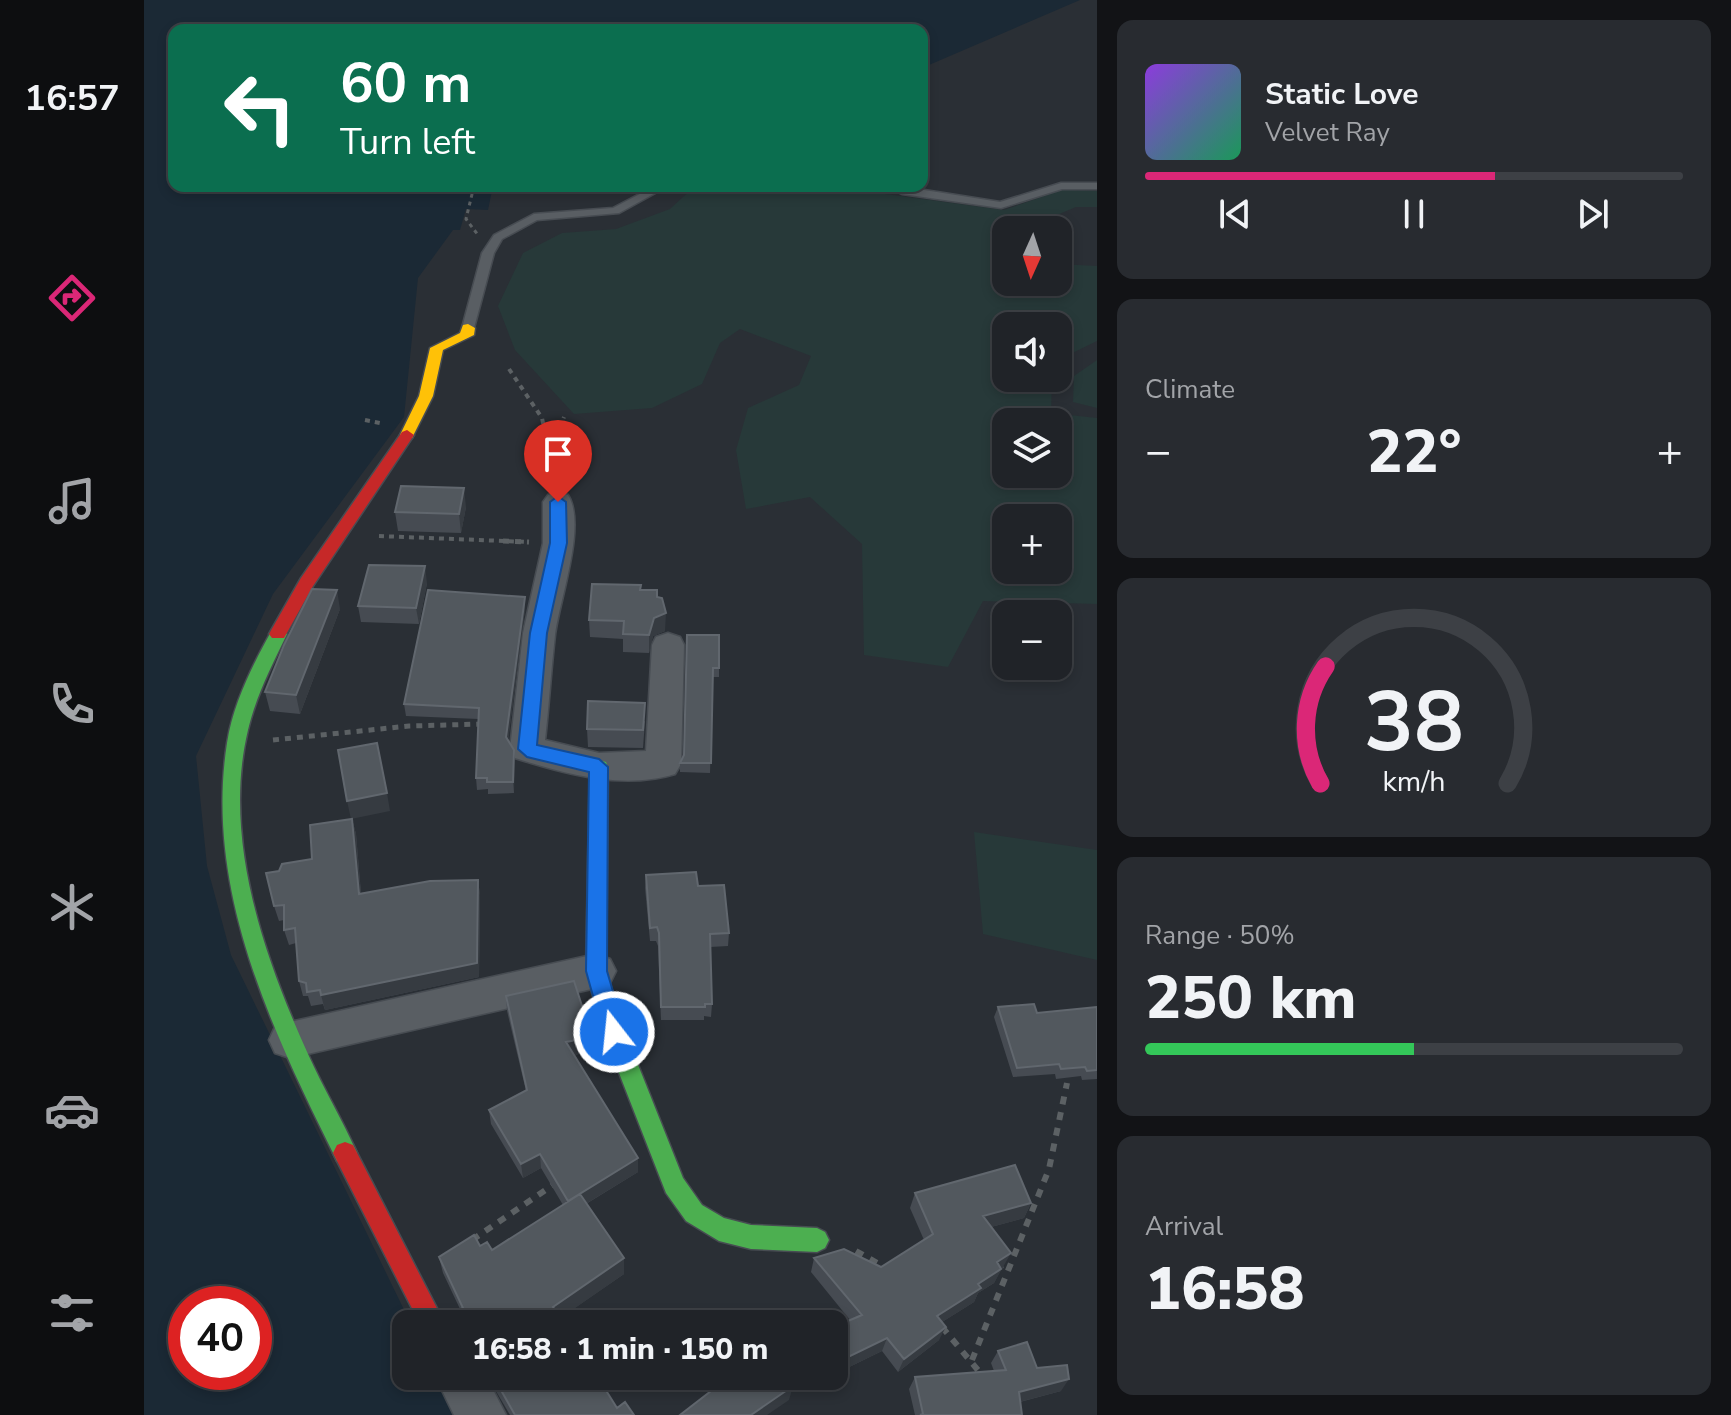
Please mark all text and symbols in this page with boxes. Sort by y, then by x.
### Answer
text: 60 m [340,45,471,122]
icon: left [208,56,312,160]
text: 16:57 [24,74,120,123]
text: Static Love [1265,74,1419,115]
text: Velvet Ray [1265,115,1390,150]
text: Turn left [340,118,475,167]
icon: previous [1213,192,1257,236]
icon: pause [1392,192,1436,236]
icon: next [1571,192,1615,236]
north arrow [992,216,1072,296]
map controls [992,216,1072,680]
icon: directions [44,270,100,326]
button: sound [992,312,1072,392]
text: Climate [1145,372,1235,407]
button: layers [992,408,1072,488]
text: 22° [1366,411,1462,493]
pin [524,420,592,502]
text: − [1145,422,1171,482]
text: + [1657,422,1683,482]
icon: arrive [536,432,580,476]
icon: music [44,473,100,529]
button: + [992,504,1072,584]
button: − [992,600,1072,680]
text: 38 [1364,665,1464,778]
icon: phone [44,676,100,732]
text: km/h [1383,762,1445,801]
icon: climate [44,879,100,935]
text: Range · 50% [1145,918,1295,953]
text: 250 km [1145,957,1357,1039]
position arrow [572,990,656,1074]
icon: car [44,1082,100,1138]
text: Arrival [1145,1209,1223,1244]
text: 16:58 [1145,1248,1305,1330]
icon: filters [44,1285,100,1341]
speed limit sign: 40 [168,1286,272,1390]
text: 16:58 · 1 min · 150 m [472,1329,768,1370]

